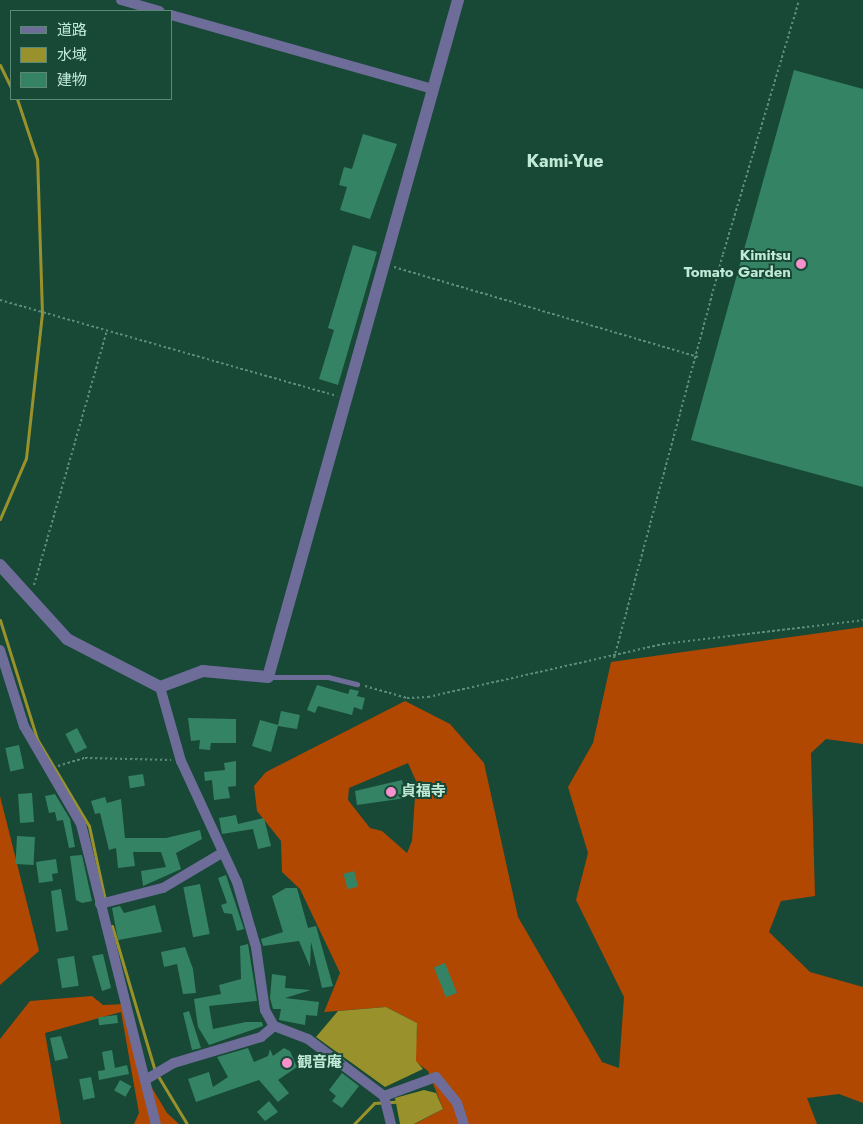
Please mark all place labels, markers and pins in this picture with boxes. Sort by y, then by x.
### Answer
place label: Kimitsu Tomato Garden [684,246,791,281]
marker: Kimitsu Tomato Garden [795,258,807,270]
place label: 貞福寺 [401,783,446,801]
marker: 貞福寺 [385,786,397,798]
place label: 観音庵 [297,1054,342,1072]
marker: 観音庵 [281,1057,293,1069]

